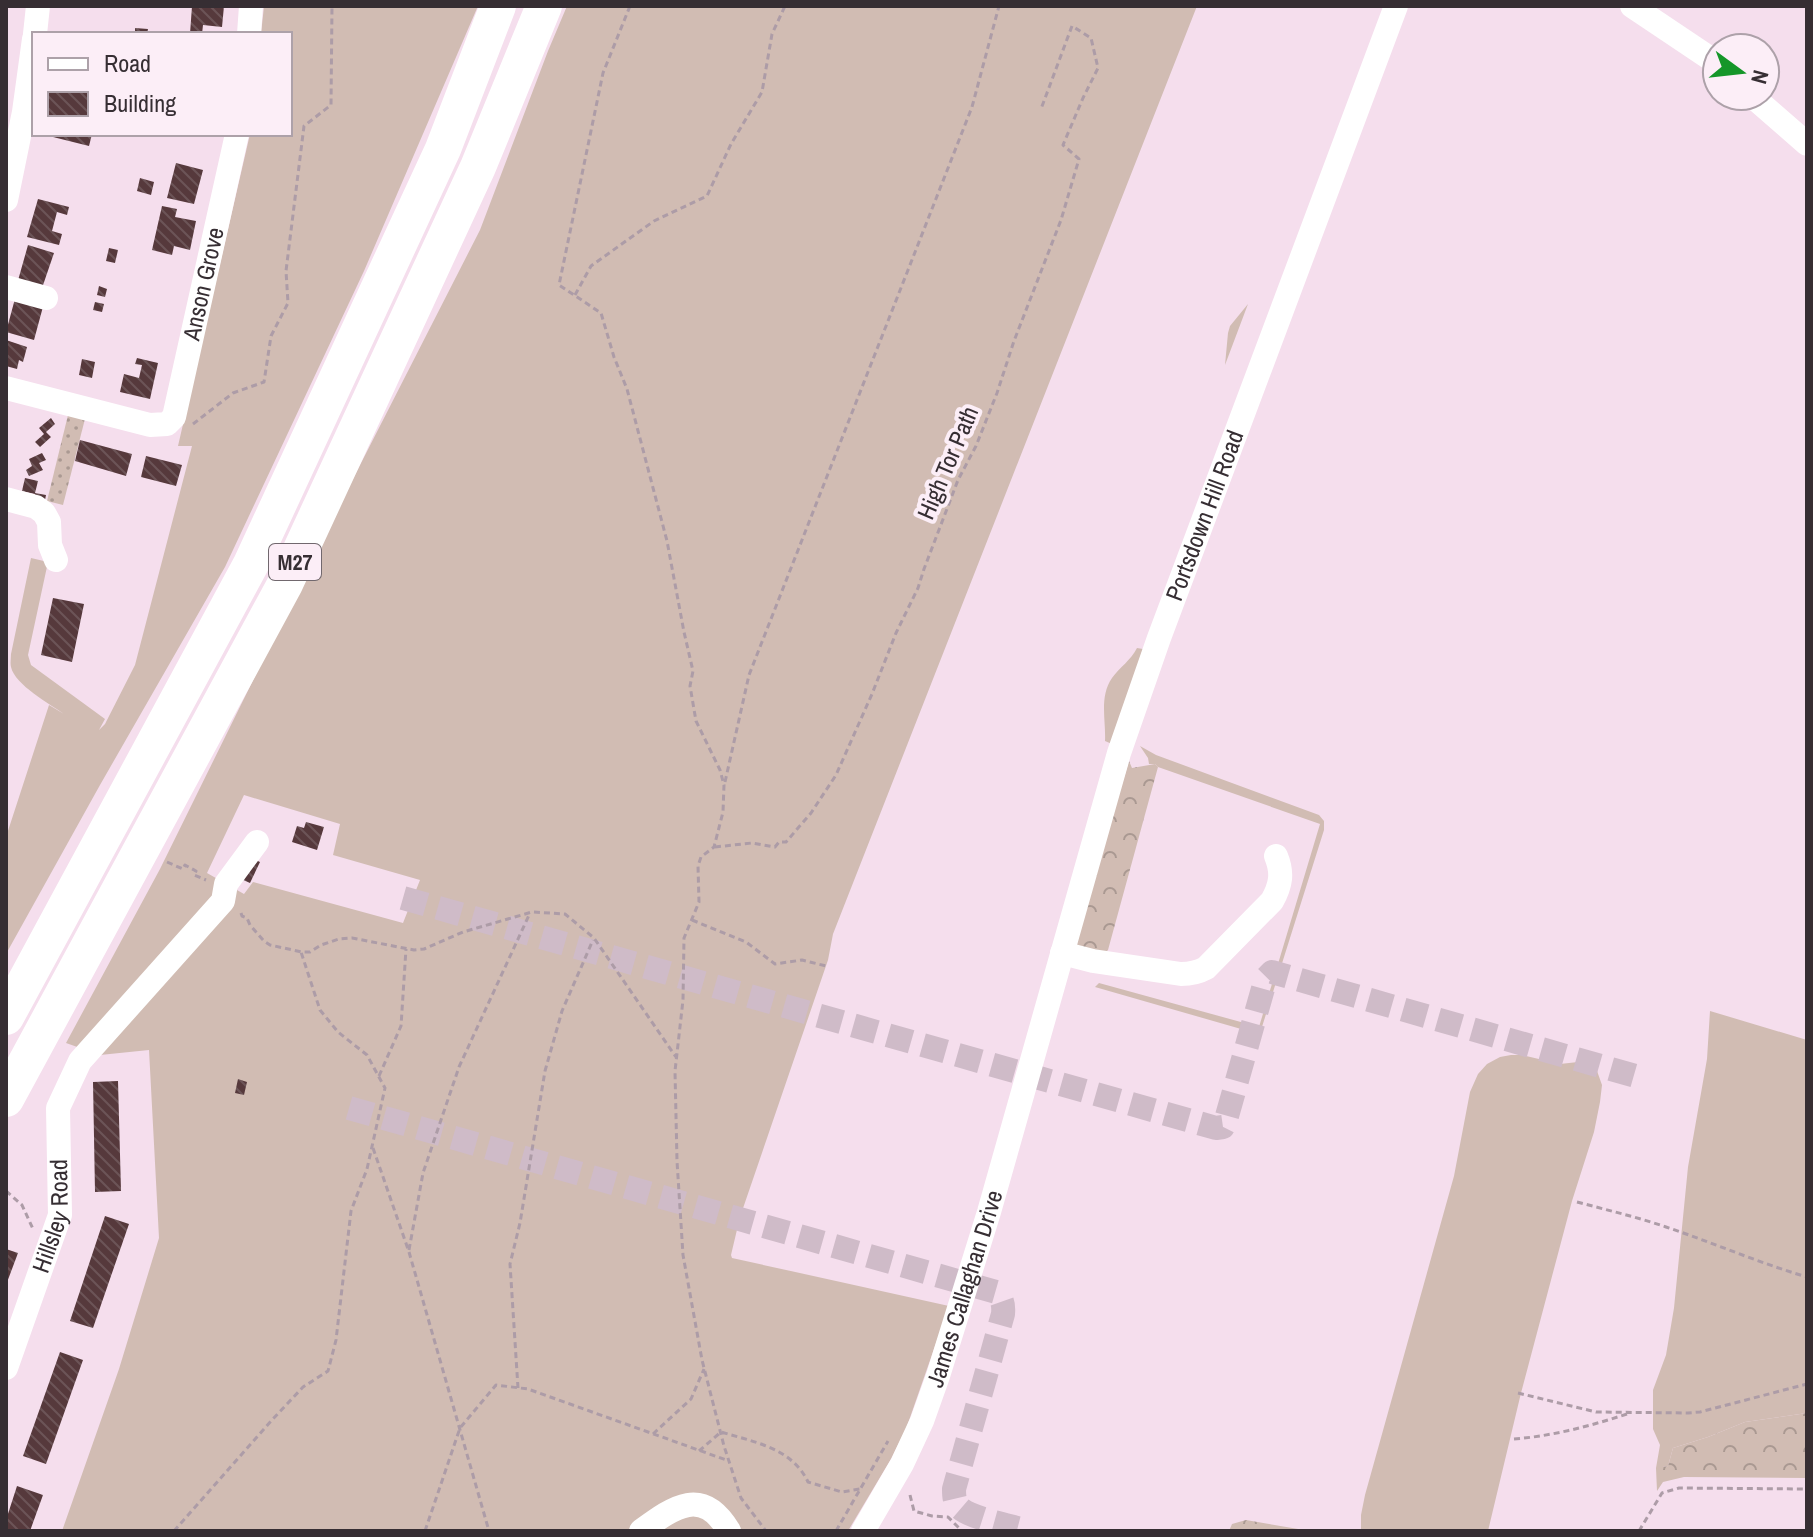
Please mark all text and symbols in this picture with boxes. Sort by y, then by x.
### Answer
legend [32,32,292,136]
north arrow [1701,32,1781,112]
text: Road [104,47,151,79]
text: N [1744,67,1776,87]
text: Building [104,87,176,119]
street label: Anson Grove [174,224,231,344]
street label: High Tor Path [909,401,985,524]
street label: Portsdown Hill Road [1157,426,1250,605]
road number: M27 [269,544,321,580]
street label: Hillsley Road [24,1159,75,1277]
street label: James Callaghan Drive [918,1186,1009,1391]

